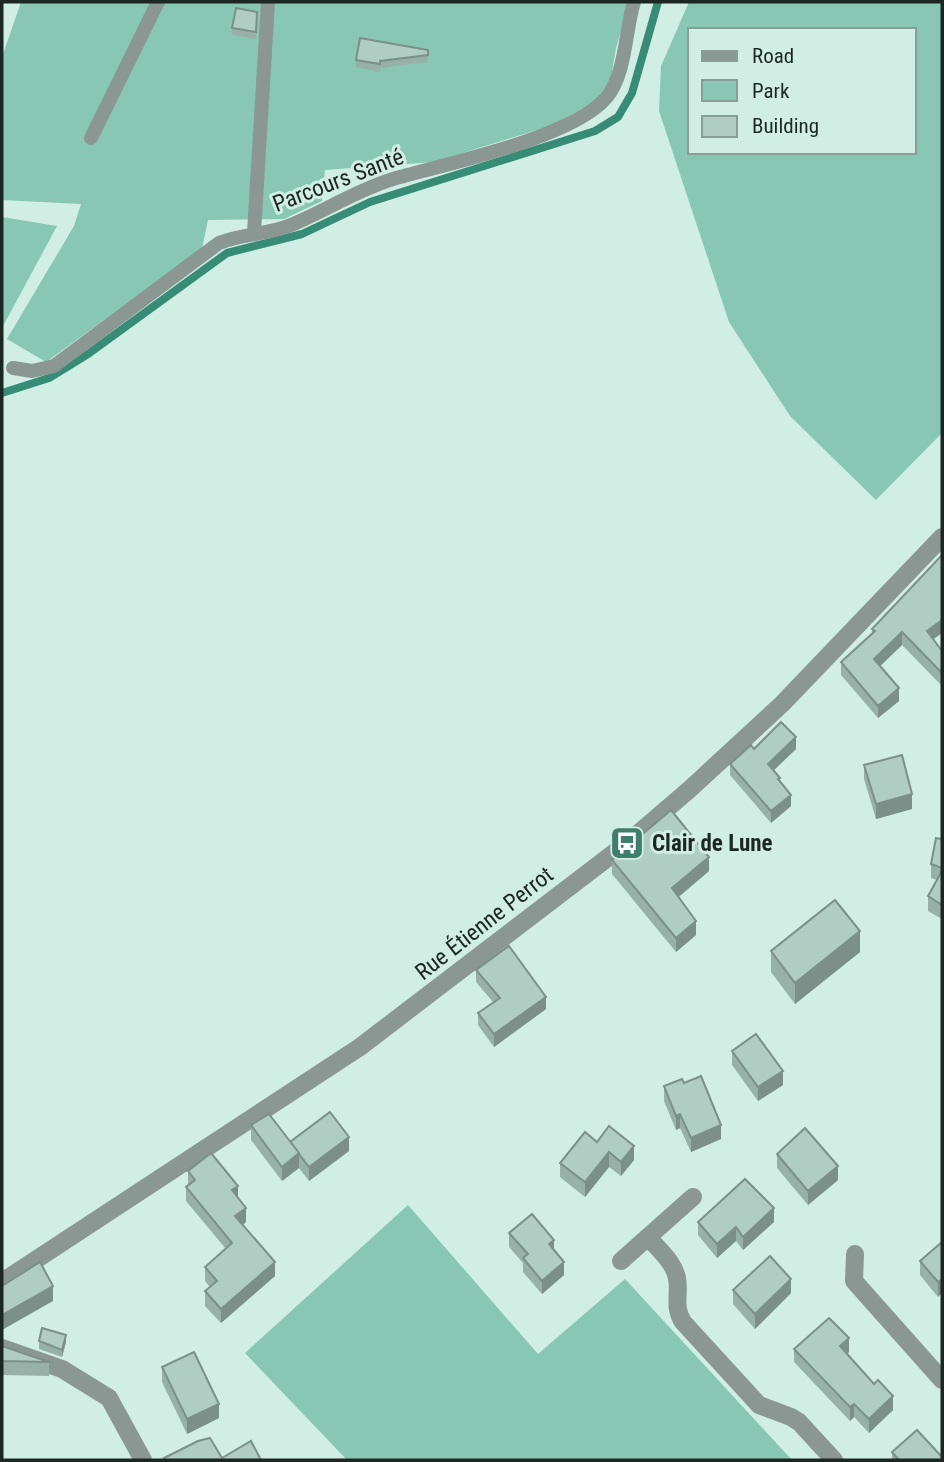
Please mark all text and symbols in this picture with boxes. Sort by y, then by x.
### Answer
legend [688,28,916,154]
text: Road [752,44,794,68]
text: Park [752,79,790,103]
text: Building [752,114,819,138]
street label: Parcours Santé [269,143,408,218]
bus stop icon: Clair de Lune [608,824,646,862]
place label: Clair de Lune [652,830,773,857]
street label: Rue Étienne Perrot [409,860,559,986]

